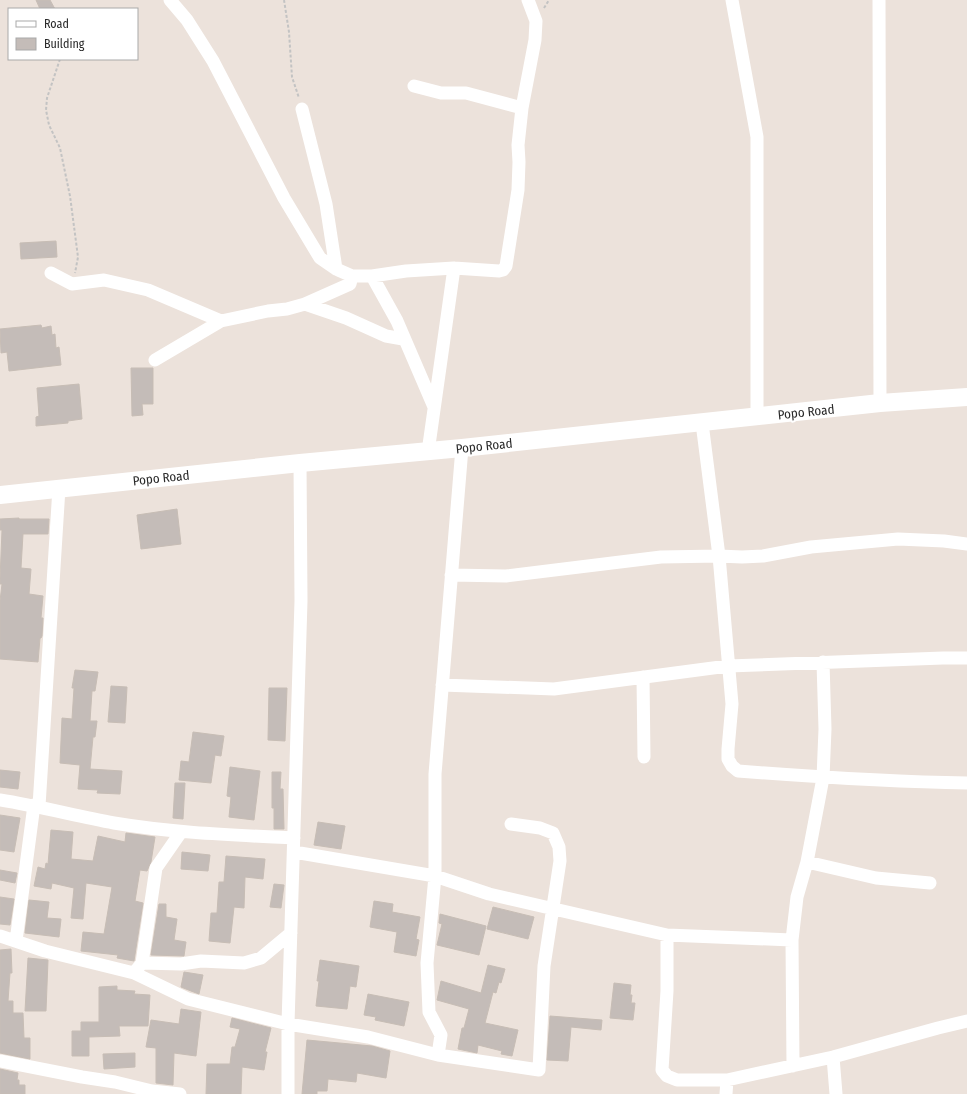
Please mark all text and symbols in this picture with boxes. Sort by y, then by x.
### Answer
legend [8,8,138,60]
text: Road [44,17,69,31]
text: Building [44,37,85,51]
street label: Popo Road [777,402,835,422]
street label: Popo Road [455,436,513,456]
street label: Popo Road [132,468,190,488]

